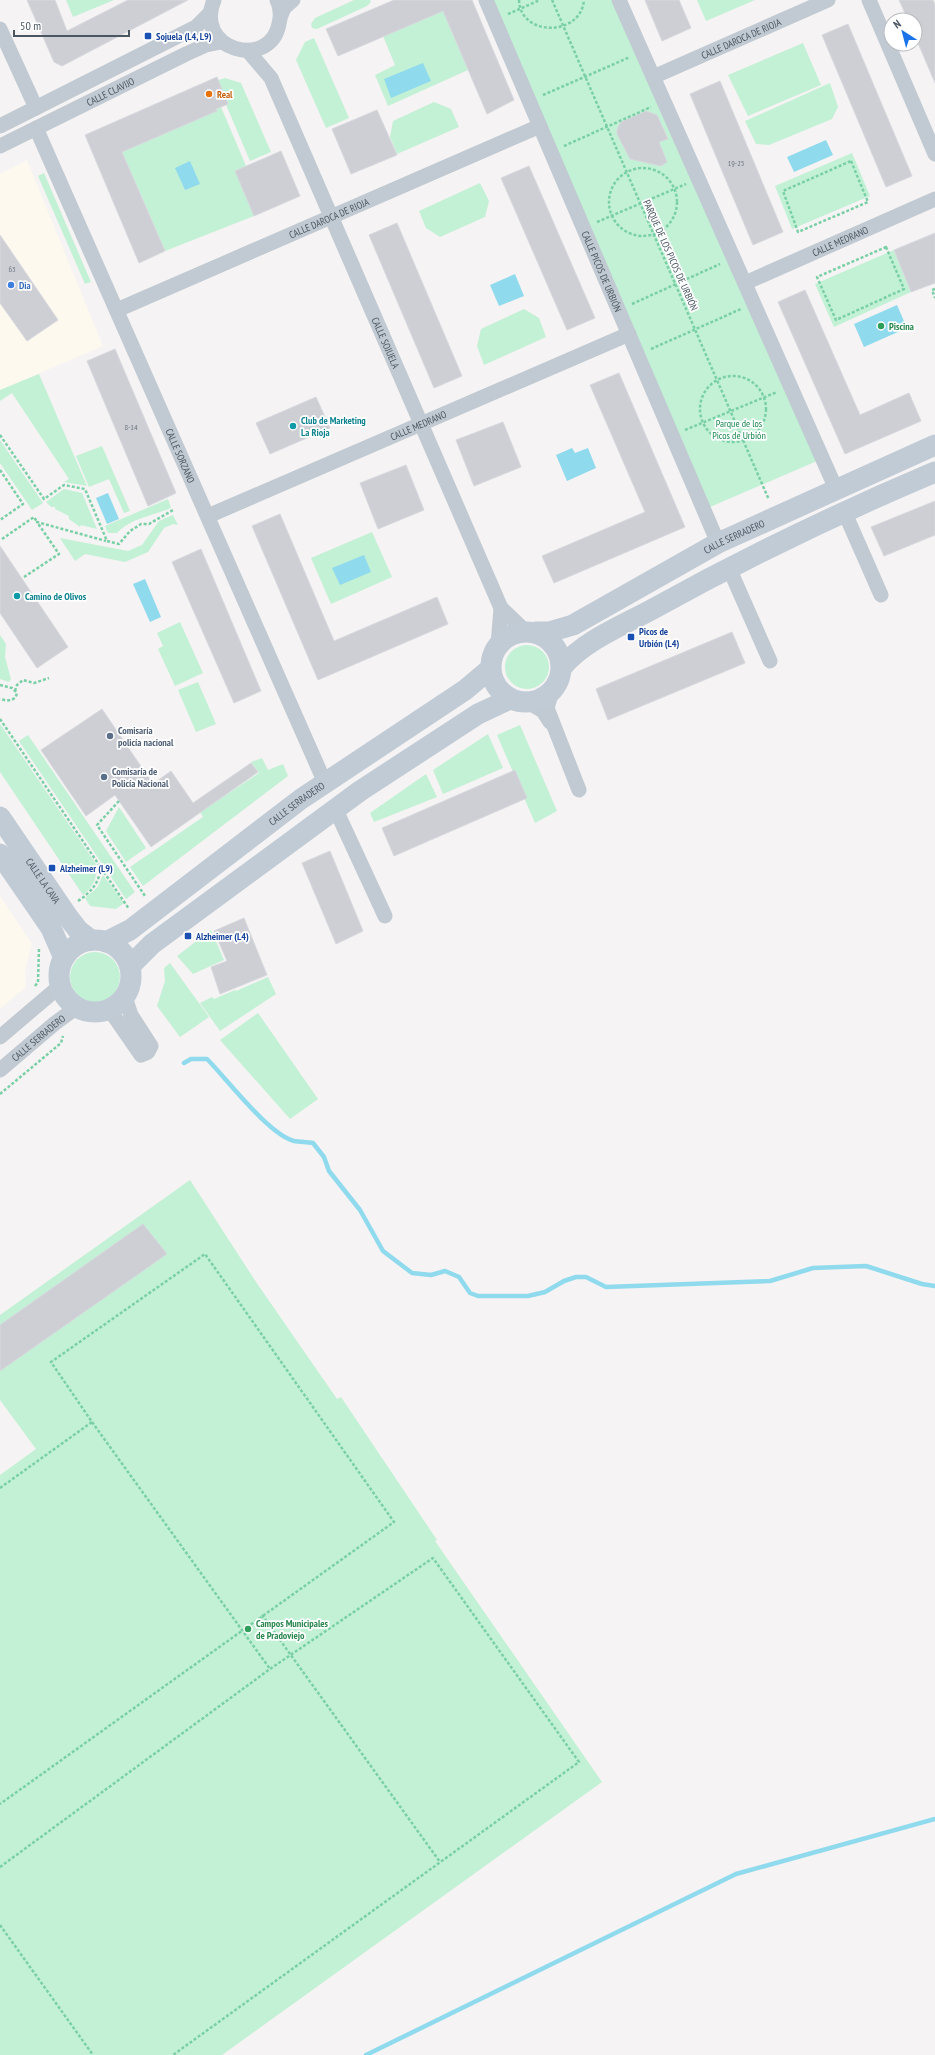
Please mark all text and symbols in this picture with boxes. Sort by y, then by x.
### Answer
scale bar [14,12,129,38]
north arrow [883,12,923,52]
street label: CALLE DAROCA DE RIOJA [699,15,783,62]
text: N [891,16,904,31]
text: 50 m [20,18,41,33]
place label: Sojuela (L4, L9) [156,30,212,43]
marker: Sojuela (L4, L9) [143,31,153,41]
street label: CALLE CLAVIJO [84,74,137,109]
place label: Real [217,88,233,101]
marker: Real [204,89,214,99]
house number: 19-25 [728,158,744,168]
street label: CALLE DAROCA DE RIOJA [287,195,371,241]
street label: PARQUE DE LOS PICOS DE URBIÓN [640,198,701,313]
street label: CALLE MEDRANO [810,223,871,259]
street label: CALLE PICOS DE URBIÓN [578,229,624,314]
house number: 63 [8,264,16,274]
place label: Dia [19,279,31,292]
marker: Dia [6,280,16,290]
street label: CALLE SOJUELA [369,315,402,371]
place label: Piscina [889,320,914,333]
marker: Piscina [876,321,886,331]
street label: CALLE MEDRANO [388,408,449,443]
place label: Club de Marketing La Rioja [301,414,366,439]
park label: Parque de los Picos de Urbión [712,417,766,442]
marker: Club de Marketing La Rioja [288,421,298,431]
house number: 8-14 [124,422,138,432]
street label: CALLE SORZANO [162,427,198,485]
street label: CALLE SERRADERO [701,517,767,557]
place label: Camino de Olivos [25,590,87,603]
marker: Camino de Olivos [12,591,22,601]
place label: Picos de Urbión (L4) [639,625,680,650]
marker: Picos de Urbión (L4) [626,632,636,642]
place label: Comisaría policía nacional [118,724,174,749]
marker: Comisaría policía nacional [105,731,115,741]
place label: Comisaría de Policía Nacional [112,765,169,790]
marker: Comisaría de Policía Nacional [99,772,109,782]
street label: CALLE SERRADERO [266,779,328,828]
street label: CALLE LA CAVA [23,856,63,906]
place label: Alzheimer (L9) [59,862,113,875]
marker: Alzheimer (L9) [47,863,57,873]
place label: Alzheimer (L4) [195,930,249,943]
marker: Alzheimer (L4) [183,931,193,941]
street label: CALLE SERRADERO [9,1012,68,1064]
place label: Campos Municipales de Pradoviejo [256,1617,329,1642]
marker: Campos Municipales de Pradoviejo [243,1624,253,1634]

